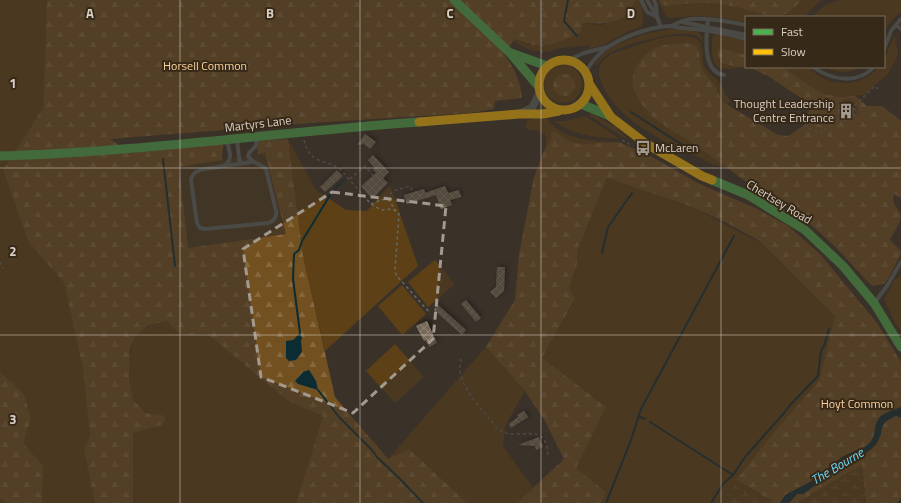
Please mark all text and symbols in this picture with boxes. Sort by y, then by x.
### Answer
text: A [86,3,94,23]
text: B [266,3,274,23]
text: C [446,3,454,23]
text: D [627,3,635,23]
legend [745,16,885,68]
text: Fast [781,22,804,41]
text: Slow [781,42,806,61]
park label: Horsell Common [163,56,247,75]
text: 1 [9,73,17,93]
place label: Thought Leadership Centre Entrance [734,94,834,127]
building icon: Thought Leadership Centre Entrance [837,102,855,120]
street label: Martyrs Lane [224,110,292,137]
place label: McLaren [655,138,699,157]
bus stop icon: McLaren [634,139,652,157]
street label: Chertsey Road [743,175,816,229]
text: 2 [9,241,17,261]
park label: Hoyt Common [821,394,893,413]
text: 3 [9,409,17,429]
water label: The Bourne [807,442,868,490]

